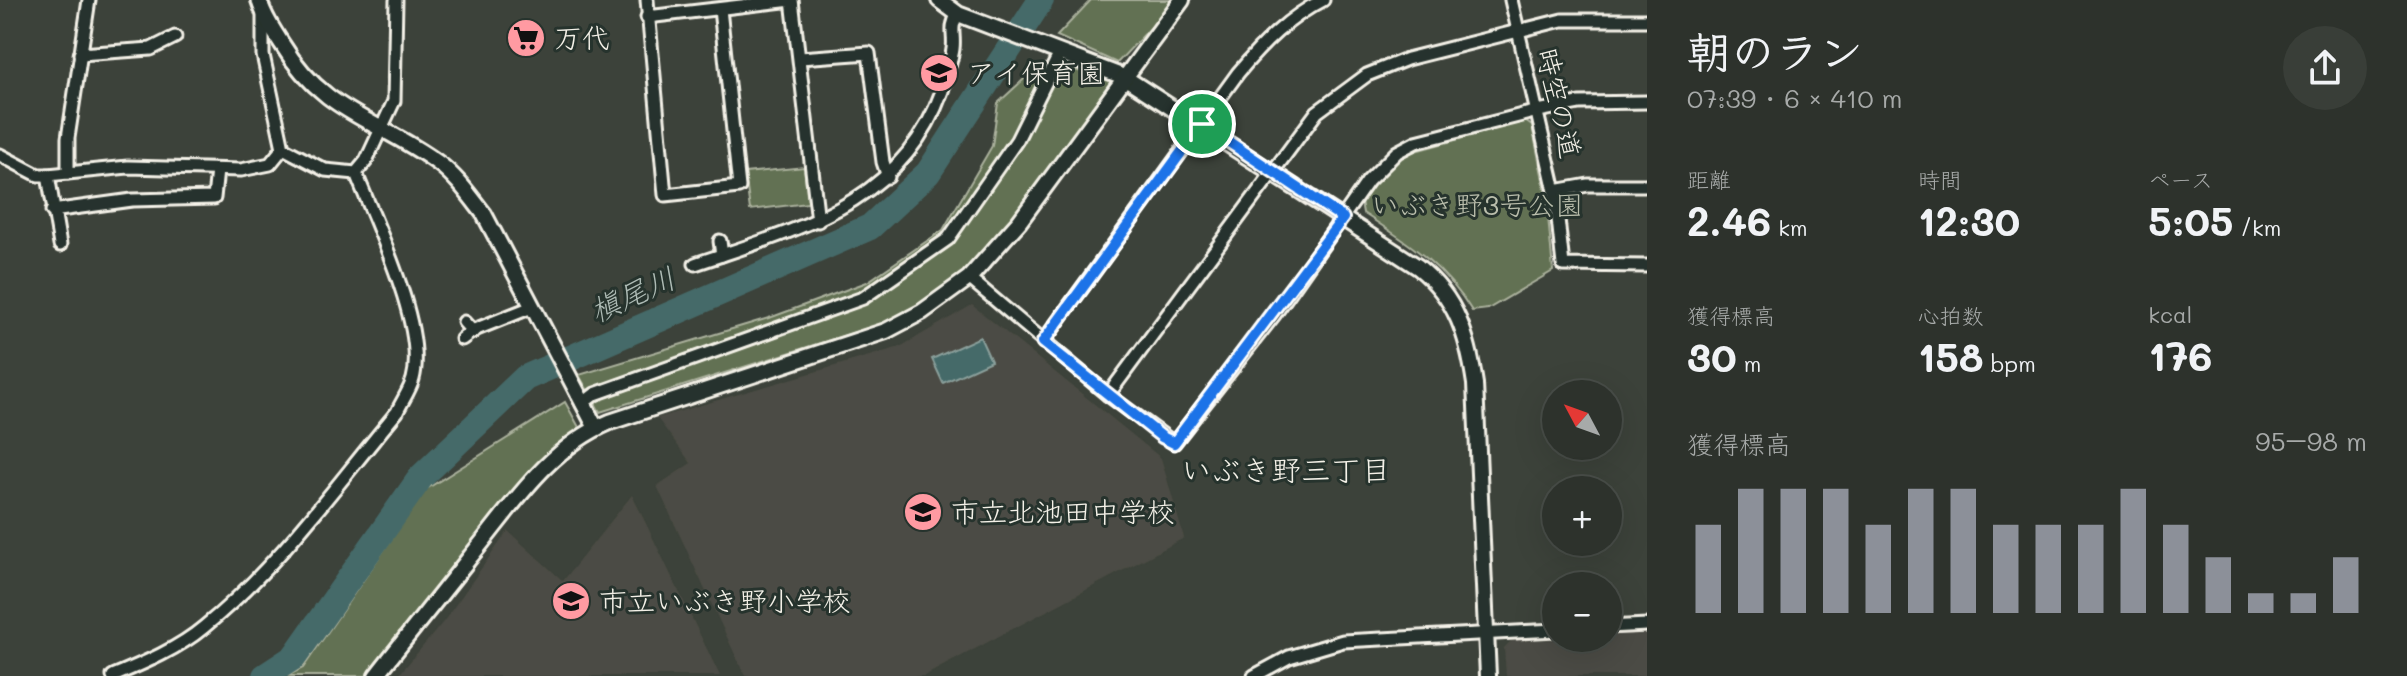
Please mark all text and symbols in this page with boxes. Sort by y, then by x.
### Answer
supermarket icon: 万代 [505,17,547,59]
place label: 万代 [554,19,610,55]
text: 朝のラン [1687,22,1863,79]
button: share [2283,26,2367,110]
street label: 時空の道 [1530,44,1590,161]
school or university icon: アイ保育園 [918,52,960,94]
place label: アイ保育園 [967,54,1105,90]
text: 07:39 · 6 × 410 m [1687,81,1903,115]
pin [1168,90,1236,158]
icon: arrive [1180,102,1224,146]
text: 距離 [1687,165,1731,194]
text: 時間 [1918,165,1962,194]
text: ペース [2148,165,2213,194]
park label: いぶき野3号公園 [1371,186,1583,222]
text: 2.46 [1687,194,1771,246]
text: 12:30 [1918,194,2020,246]
text: 5:05 [2148,194,2233,246]
text: km [1771,213,1808,242]
text: /km [2233,213,2281,242]
water label: 槇尾川 [583,257,681,330]
text: kcal [2148,300,2192,329]
text: 獲得標高 [1687,301,1775,330]
text: 心拍数 [1918,301,1984,330]
text: 176 [2148,329,2213,381]
text: 30 [1687,330,1737,382]
text: 158 [1918,330,1984,382]
text: m [1737,349,1761,378]
text: bpm [1984,349,2036,378]
north arrow [1542,380,1622,460]
map controls [1542,380,1622,652]
text: 95–98 m [2255,424,2367,458]
text: 獲得標高 [1687,427,1791,461]
district label: いぶき野三丁目 [1181,449,1391,489]
button: + [1542,476,1622,556]
school or university icon: 市立北池田中学校 [902,491,944,533]
place label: 市立北池田中学校 [951,493,1175,529]
button: − [1542,572,1622,652]
school or university icon: 市立いぶき野小学校 [550,580,592,622]
place label: 市立いぶき野小学校 [599,582,851,618]

